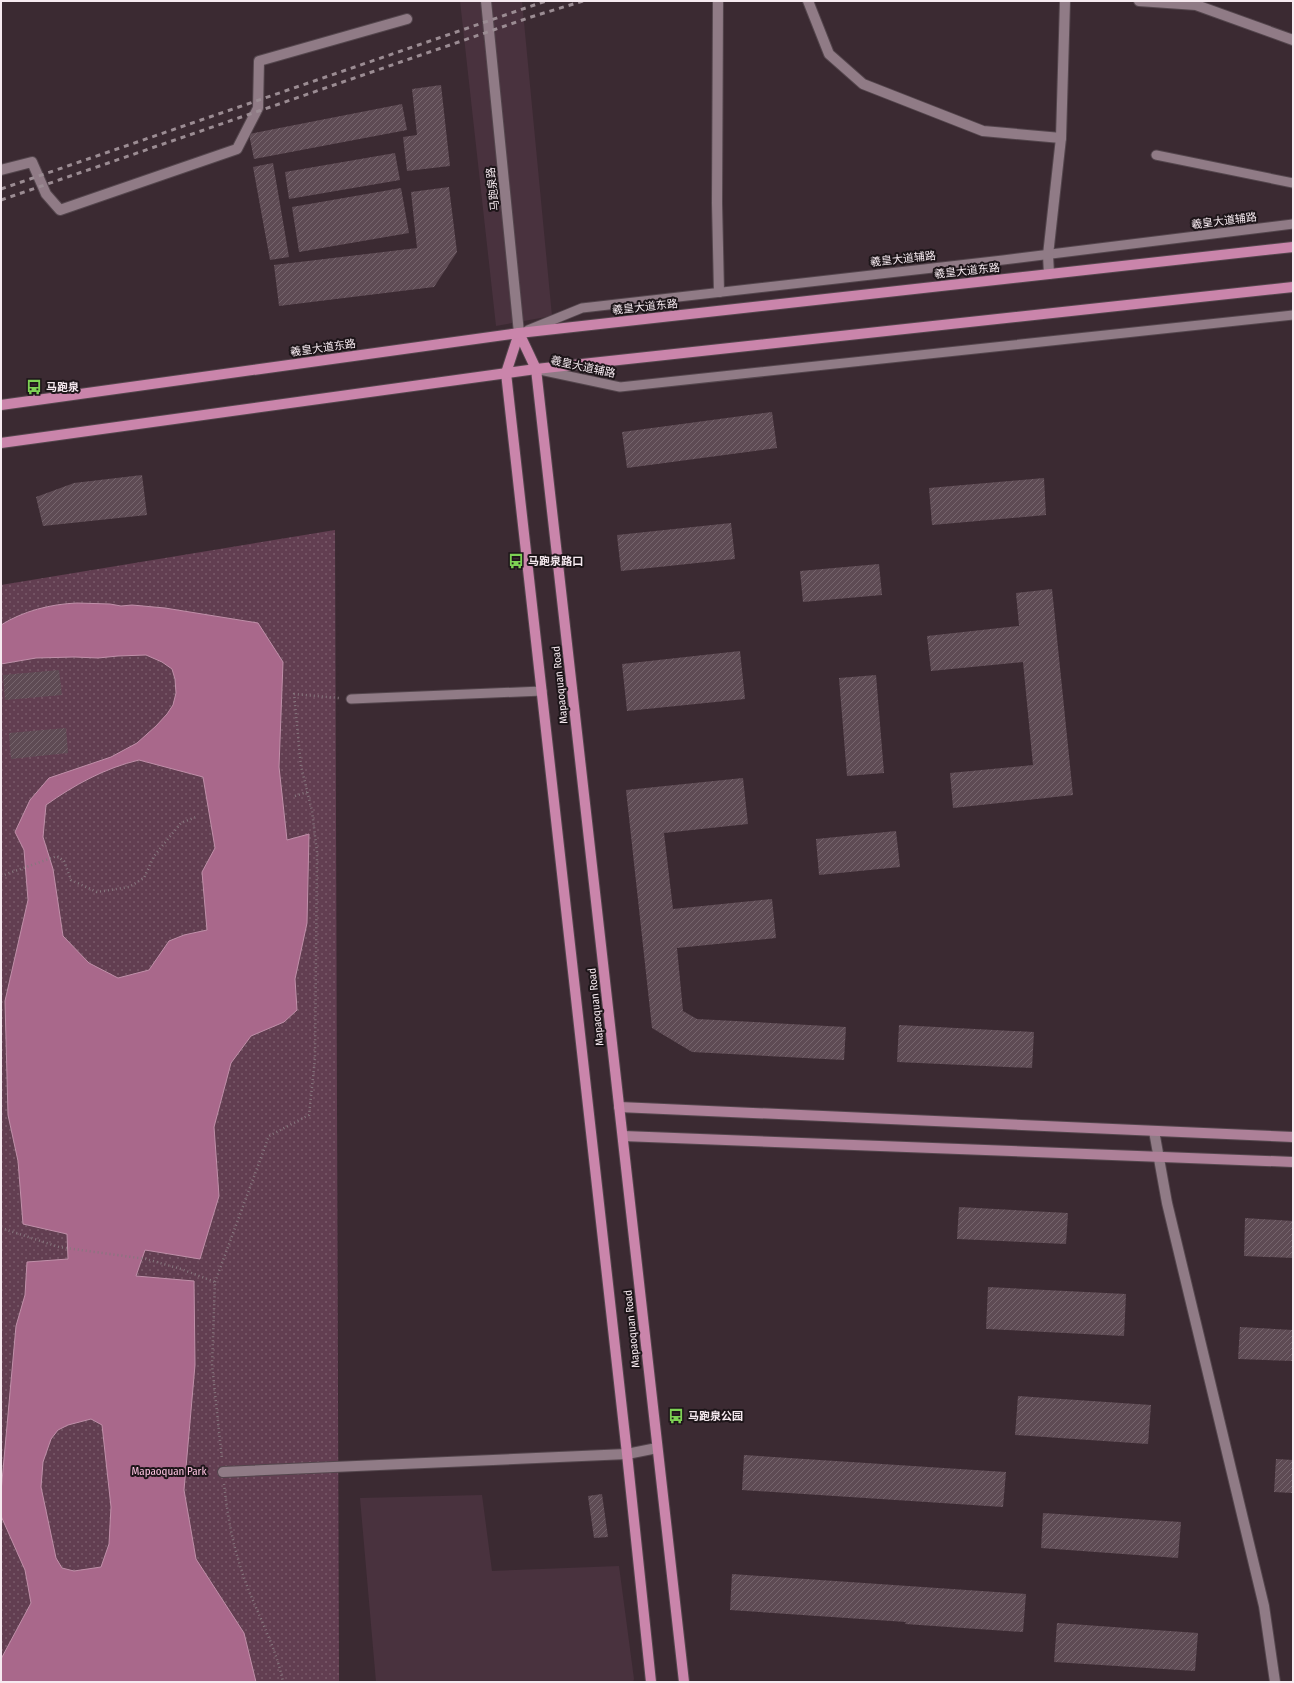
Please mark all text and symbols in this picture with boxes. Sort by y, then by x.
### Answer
street label: 马跑泉路 [484,166,502,212]
street label: 羲皇大道辅路 [1190,211,1258,231]
street label: 羲皇大道辅路 [870,249,936,269]
street label: 羲皇大道东路 [934,261,1000,281]
street label: 羲皇大道东路 [612,297,678,317]
street label: 羲皇大道东路 [289,337,357,359]
street label: 羲皇大道辅路 [549,354,617,380]
bus stop icon: 马跑泉 [25,378,43,396]
place label: 马跑泉 [46,381,79,394]
bus stop icon: 马跑泉路口 [507,552,525,570]
place label: 马跑泉路口 [528,555,583,568]
street label: Mapaoquan Road [549,645,571,725]
street label: Mapaoquan Road [585,967,607,1047]
street label: Mapaoquan Road [621,1289,643,1369]
bus stop icon: 马跑泉公园 [667,1407,685,1425]
place label: 马跑泉公园 [688,1410,743,1423]
park label: Mapaoquan Park [131,1465,207,1478]

